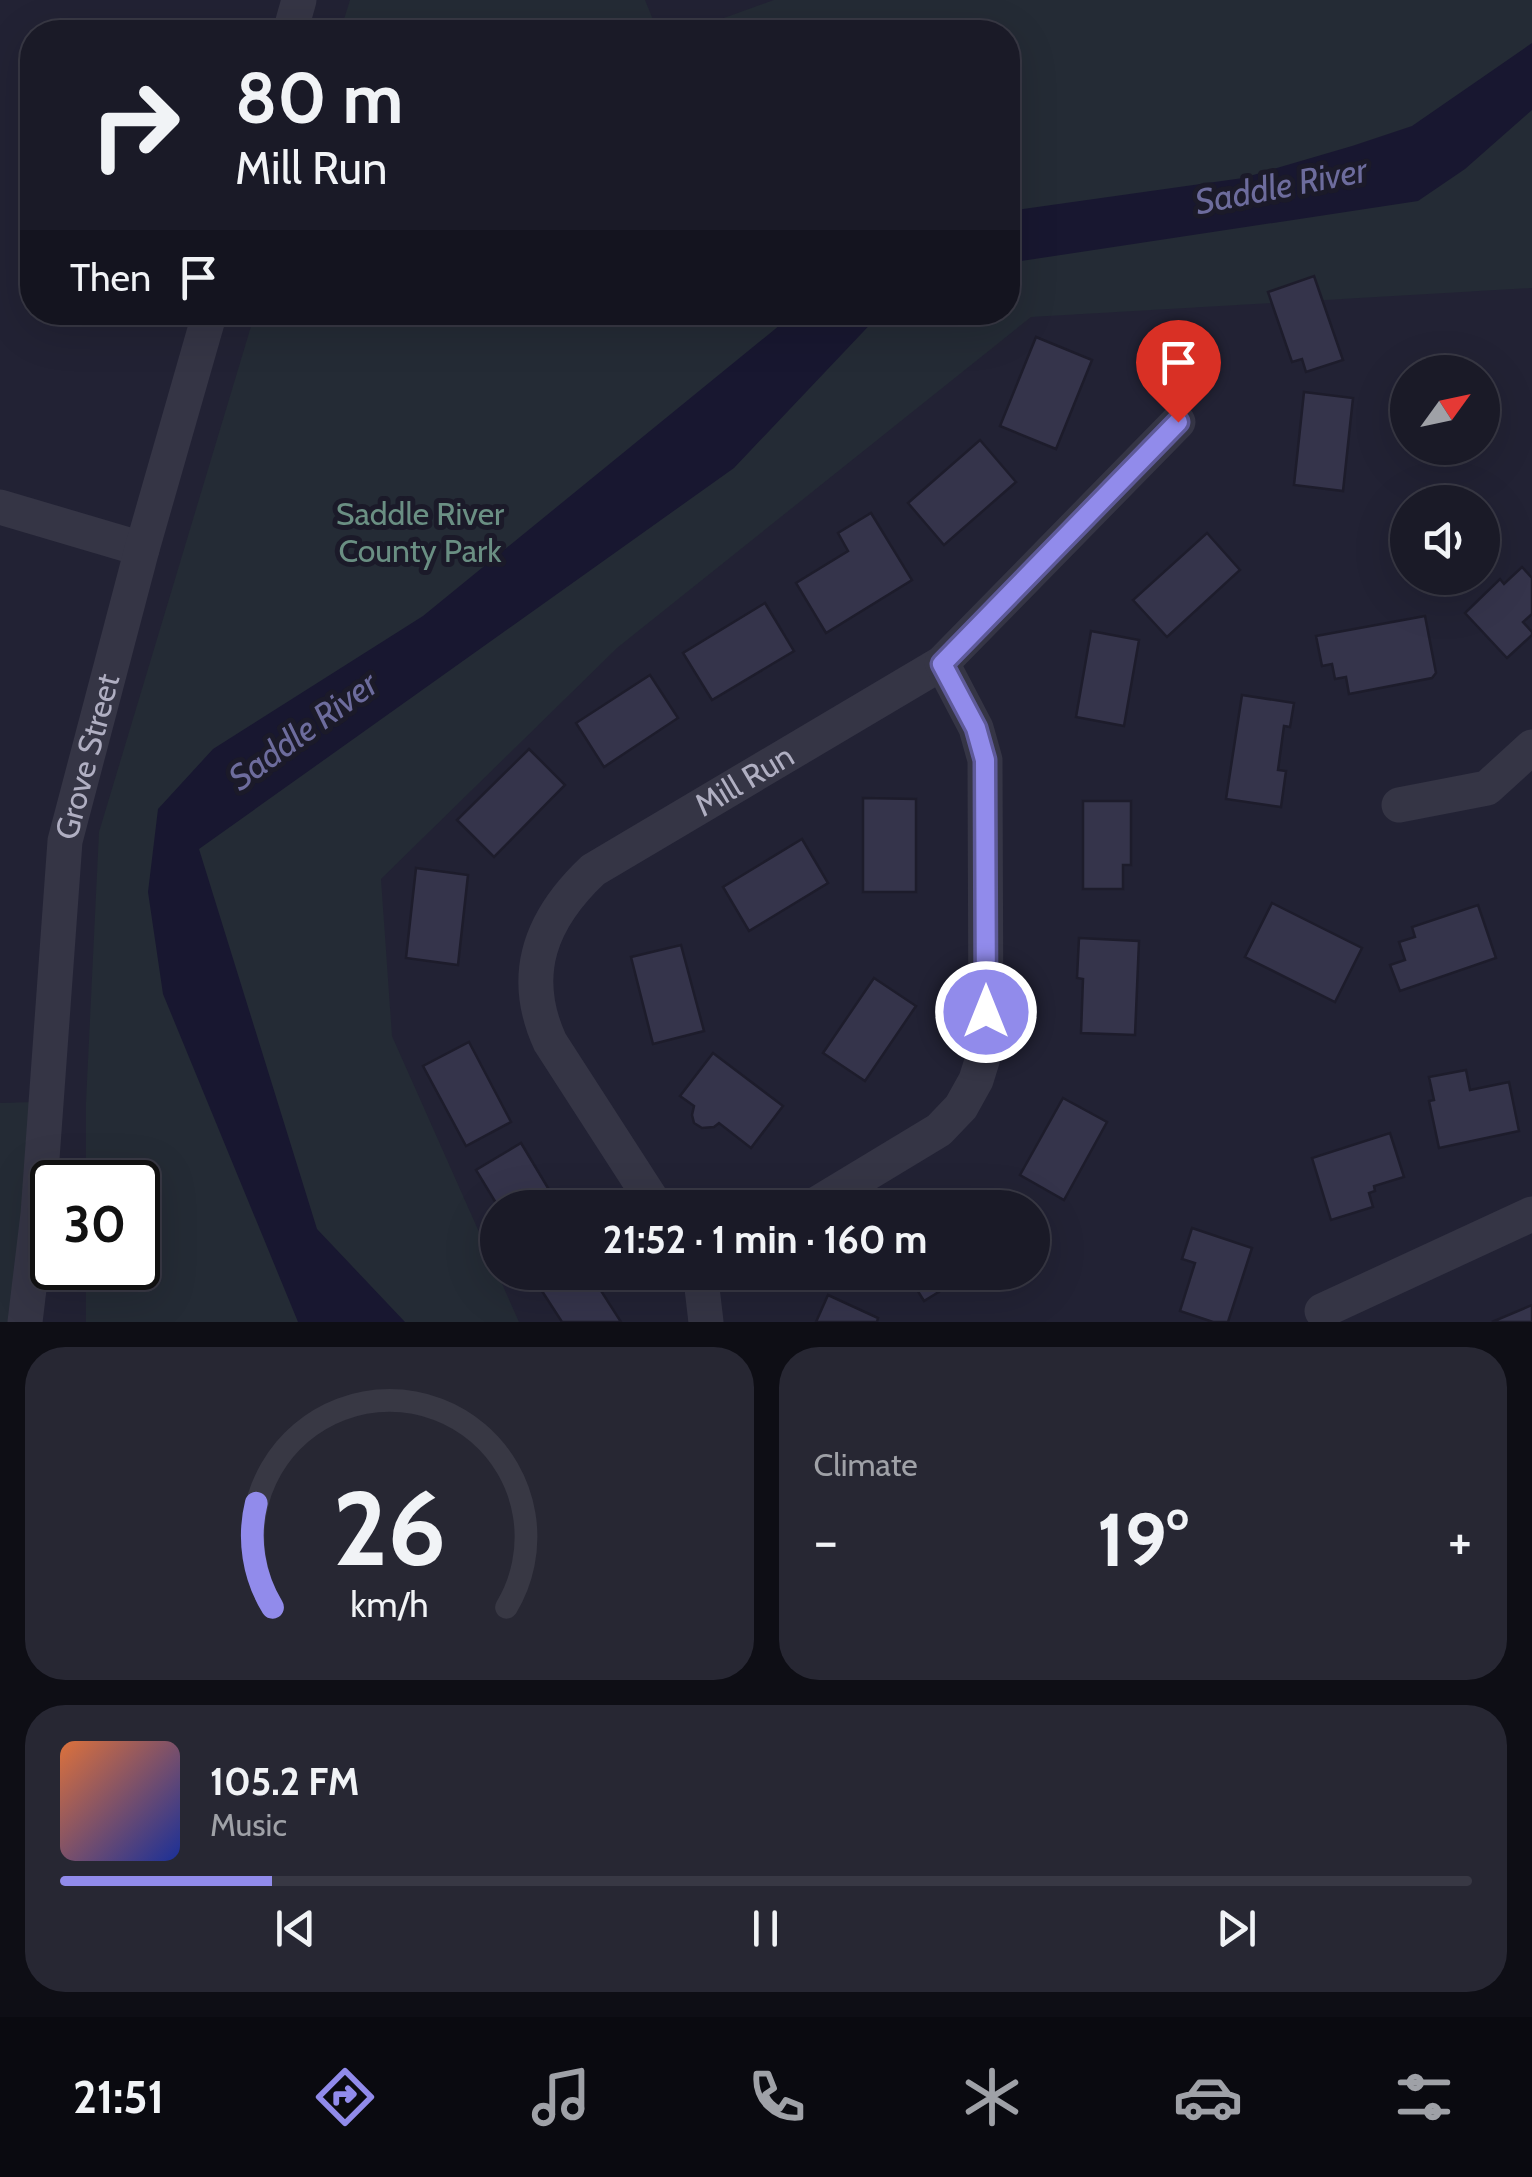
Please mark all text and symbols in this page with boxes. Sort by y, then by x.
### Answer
text: 80 m [235,55,403,141]
icon: right [70,60,200,190]
text: Mill Run [235,141,387,195]
water label: Saddle River [1191,148,1372,223]
icon: arrive [171,250,226,305]
text: Then [70,254,151,301]
pin [1136,320,1221,423]
icon: arrive [1151,335,1206,390]
north arrow [1390,355,1500,465]
map controls [1390,355,1500,595]
button: sound [1390,485,1500,595]
park label: Saddle River County Park [336,494,505,570]
water label: Saddle River [220,661,387,799]
street label: Grove Street [46,669,127,844]
street label: Mill Run [687,735,801,824]
position arrow [934,960,1038,1064]
speed limit sign: 30 [30,1160,160,1290]
text: 21:52 · 1 min · 160 m [603,1216,927,1263]
text: Climate [814,1445,918,1484]
text: 26 [333,1465,446,1591]
text: 19° [1097,1494,1189,1585]
text: − [814,1507,838,1574]
text: + [1448,1507,1472,1574]
text: km/h [350,1583,428,1626]
text: 105.2 FM [210,1758,359,1805]
text: Music [210,1805,287,1844]
icon: previous [268,1901,323,1956]
icon: pause [738,1901,793,1956]
icon: next [1209,1901,1264,1956]
icon: directions [310,2062,380,2132]
icon: music [526,2062,596,2132]
icon: phone [742,2062,812,2132]
icon: climate [957,2062,1027,2132]
icon: car [1173,2062,1243,2132]
icon: filters [1389,2062,1459,2132]
text: 21:51 [73,2070,164,2124]

